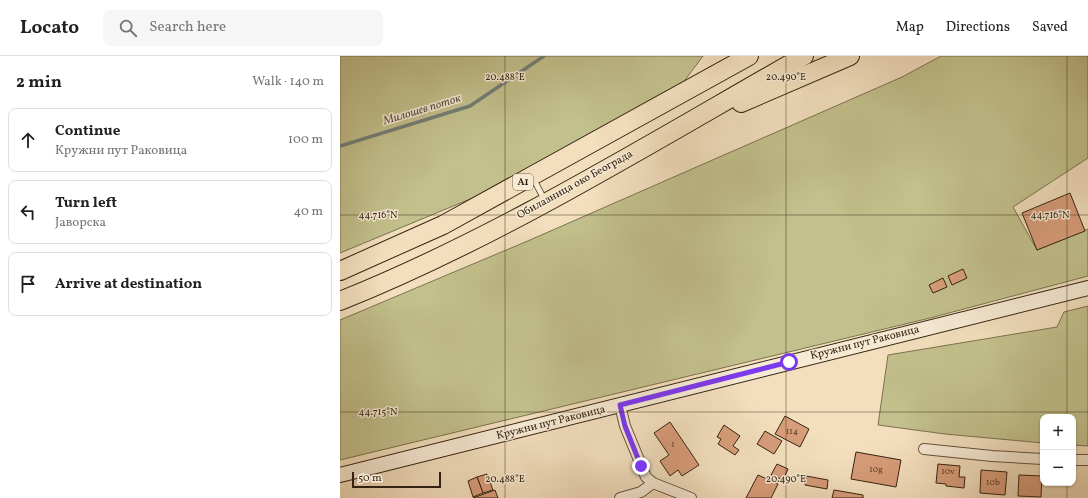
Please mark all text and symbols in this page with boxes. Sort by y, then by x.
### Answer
search box [103,10,383,46]
text: Locato [20,15,79,41]
icon: search [117,17,139,39]
text: Search here [149,17,226,38]
text: Map [896,18,924,37]
text: Directions [946,18,1010,37]
text: Saved [1032,18,1068,37]
text: 20.488°E [485,70,525,84]
text: 20.490°E [766,70,806,84]
text: 2 min [16,71,62,94]
text: Walk · 140 m [252,73,324,91]
water label: Милошев поток [380,90,463,130]
text: Continue [55,121,120,142]
icon: ahead [17,129,39,151]
text: 100 m [288,131,323,149]
text: Кружни пут Раковица [55,142,187,160]
street label: Обилазница око Београда [514,147,636,223]
road number: A1 [513,174,533,190]
text: Turn left [55,193,117,214]
icon: left [17,201,39,223]
text: 40 m [294,203,323,221]
text: 44.716°N [358,208,398,222]
text: 44.716°N [1030,208,1070,222]
text: Јаворска [55,214,106,232]
icon: arrive [17,273,39,295]
text: Arrive at destination [55,274,202,295]
street label: Кружни пут Раковица [809,322,922,364]
route start [780,353,798,371]
street label: Кружни пут Раковица [495,402,608,444]
text: 44.715°N [359,405,398,419]
map controls [1040,414,1076,486]
button: + [1040,414,1076,450]
house number: 114 [786,425,798,438]
house number: 1 [671,438,675,451]
button: − [1040,450,1076,486]
route end [632,457,650,475]
house number: 10g [869,463,883,476]
house number: 10v [941,465,955,478]
scale bar [352,470,441,489]
text: 50 m [358,471,382,486]
text: 20.488°E [485,472,525,486]
text: 20.490°E [766,472,806,486]
house number: 10b [986,476,1000,489]

